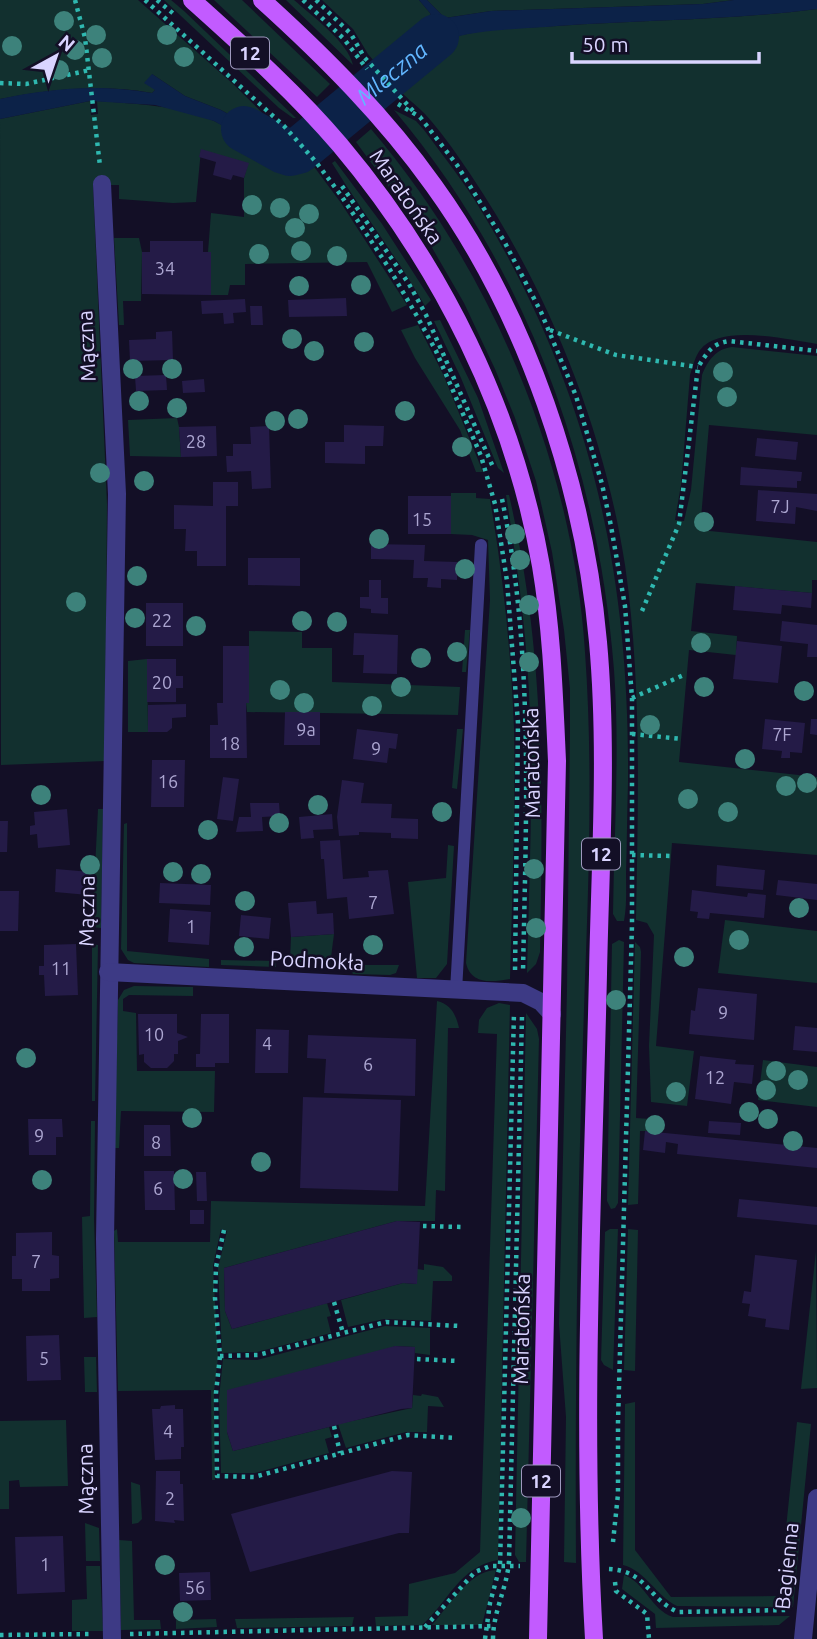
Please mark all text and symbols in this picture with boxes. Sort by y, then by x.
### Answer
north arrow [21,21,91,91]
scale bar [572,21,759,65]
text: N [54,30,79,56]
text: 50 m [582,32,629,56]
water label: Mleczna [351,37,432,109]
road number: 12 [231,38,269,68]
street label: Maratońska [365,144,448,249]
house number: 34 [155,258,175,278]
street label: Mączna [72,310,100,382]
house number: 28 [186,431,206,451]
house number: 7J [770,496,790,516]
house number: 15 [412,509,432,529]
house number: 22 [152,610,172,630]
house number: 20 [152,672,172,692]
street label: Maratońska [518,707,544,819]
house number: 9a [296,719,316,739]
house number: 7F [772,724,792,744]
house number: 18 [220,733,240,753]
house number: 9 [371,738,381,758]
house number: 16 [158,771,178,791]
road number: 12 [582,838,620,870]
street label: Mączna [73,875,99,947]
house number: 7 [368,892,378,912]
house number: 1 [186,916,196,936]
street label: Podmokła [269,946,365,974]
house number: 11 [51,958,71,978]
house number: 9 [718,1002,728,1022]
house number: 10 [144,1024,164,1044]
house number: 4 [262,1033,272,1053]
house number: 6 [363,1054,373,1074]
house number: 12 [705,1067,725,1087]
house number: 9 [34,1125,44,1145]
house number: 8 [151,1132,161,1152]
house number: 6 [153,1178,163,1198]
house number: 7 [31,1251,41,1271]
street label: Maratońska [508,1273,534,1385]
house number: 5 [39,1348,49,1368]
house number: 4 [163,1421,173,1441]
street label: Mączna [72,1443,98,1515]
road number: 12 [522,1466,560,1497]
house number: 2 [165,1488,175,1508]
street label: Bagienna [769,1521,803,1611]
house number: 1 [40,1554,50,1574]
house number: 56 [185,1577,205,1597]

